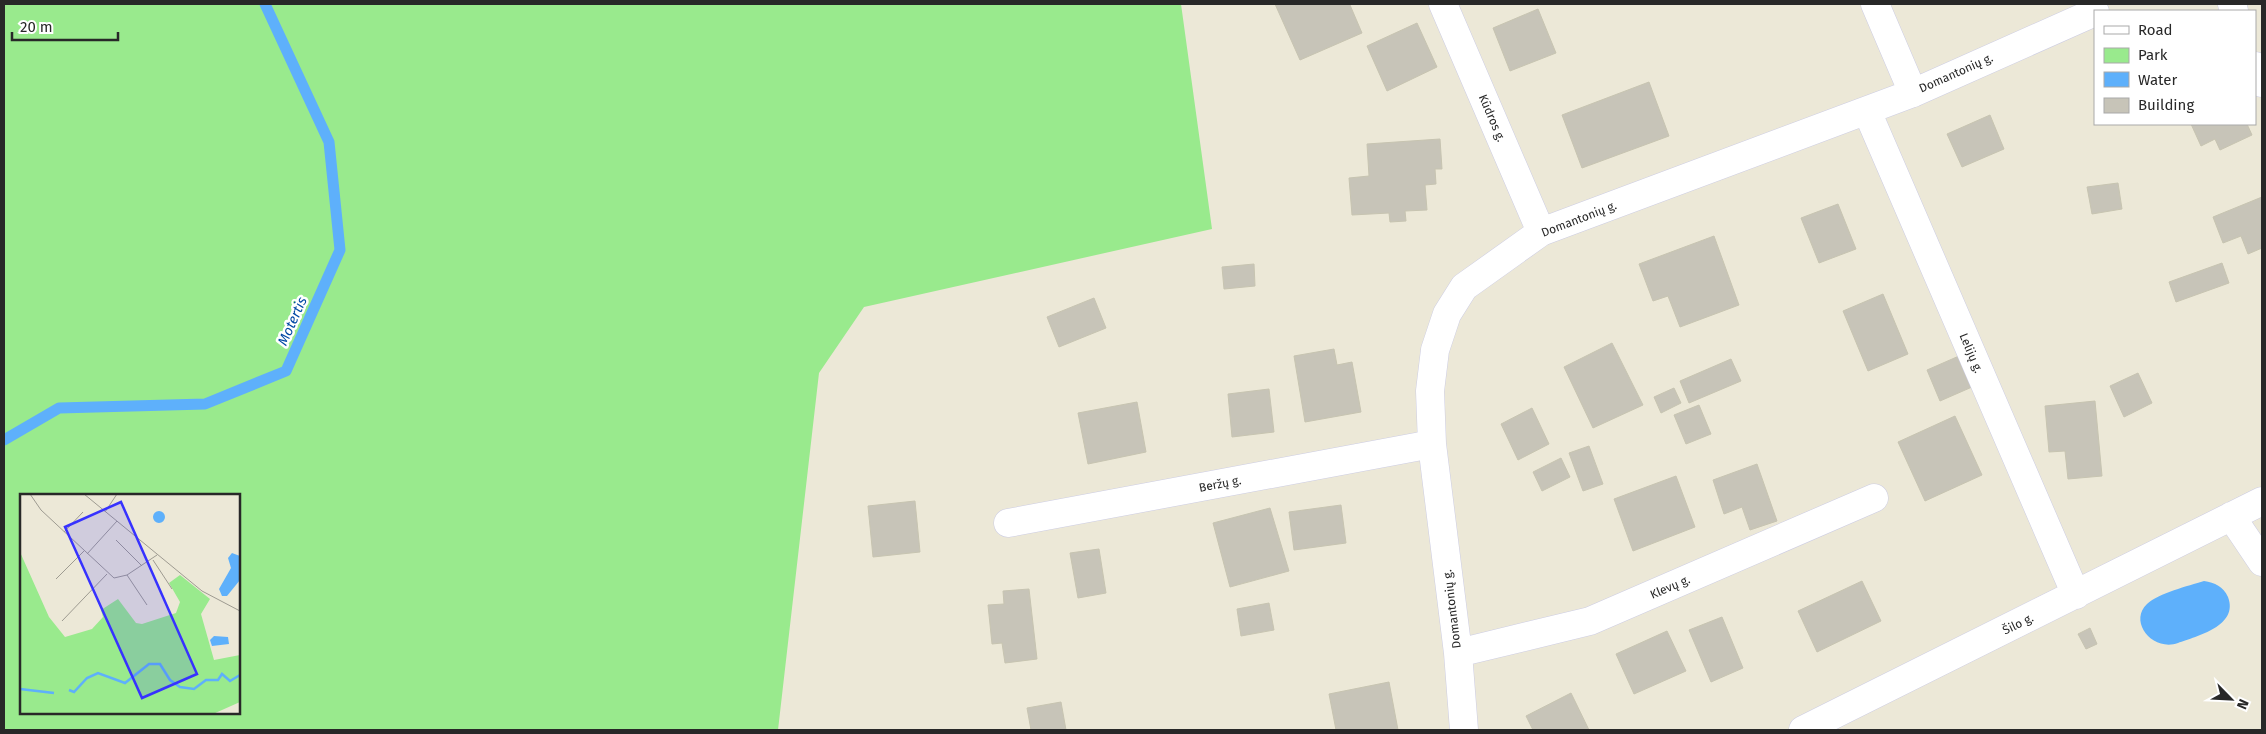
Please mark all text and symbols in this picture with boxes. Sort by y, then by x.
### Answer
scale bar [12,10,119,42]
legend [2094,10,2256,125]
text: 20 m [20,18,53,36]
text: Road [2138,21,2173,39]
text: Park [2138,46,2168,64]
street label: Domantonių g. [1917,50,1995,96]
text: Water [2138,71,2177,89]
street label: Kūdros g. [1476,92,1508,144]
text: Building [2138,96,2194,114]
street label: Domantonių g. [1539,198,1619,240]
water label: Motertis [274,294,311,348]
street label: Lelijų g. [1956,331,1986,375]
street label: Beržų g. [1198,473,1242,495]
inset map [20,494,240,714]
street label: Domantonių g. [1440,569,1464,649]
street label: Klevų g. [1648,572,1692,602]
street label: Šilo g. [2000,610,2036,637]
north arrow [2206,674,2256,724]
text: N [2233,696,2252,712]

